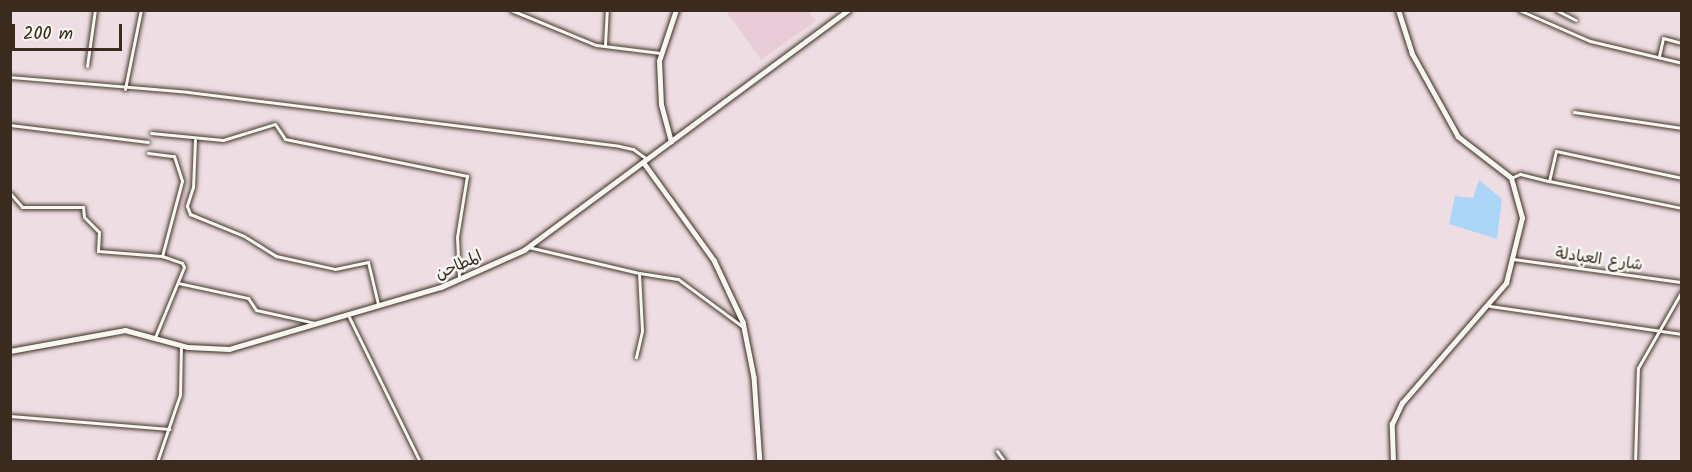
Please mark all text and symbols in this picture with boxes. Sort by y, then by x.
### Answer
scale bar [15,12,124,50]
text: 200 m [23,20,73,49]
street label: شارع العبادلة [1554,244,1644,276]
street label: المطاحن [433,247,485,285]

